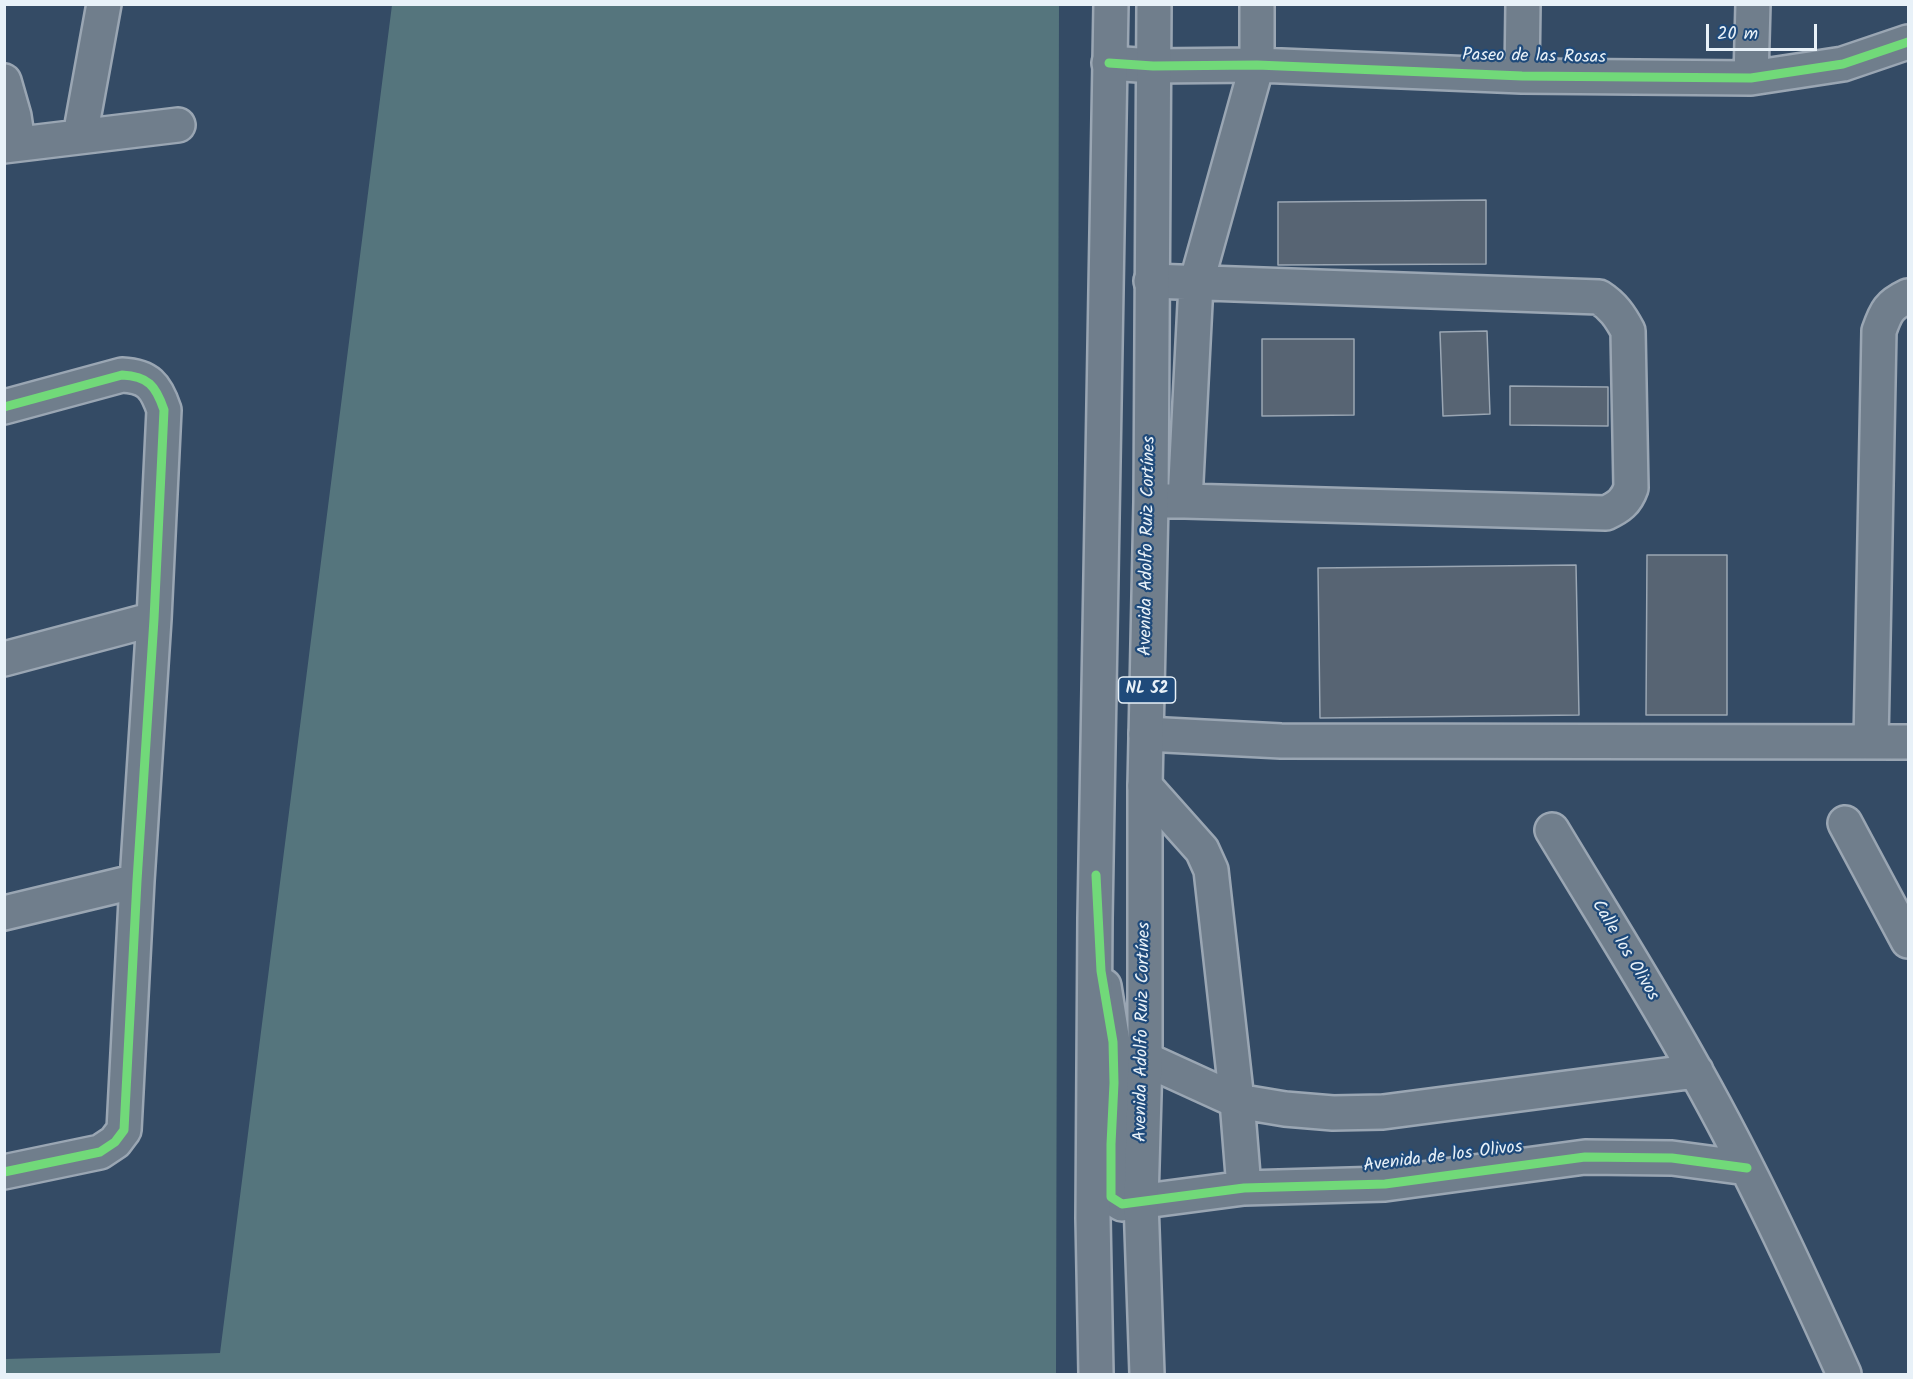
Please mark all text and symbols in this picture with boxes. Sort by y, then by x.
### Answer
scale bar [1709,12,1820,50]
text: 20 m [1717,20,1758,49]
street label: Paseo de las Rosas [1462,46,1606,70]
street label: Avenida Adolfo Ruiz Cortínes [1136,436,1162,656]
road number: NL 52 [1118,677,1176,703]
street label: Calle los Olivos [1585,897,1663,1005]
street label: Avenida Adolfo Ruiz Cortínes [1131,922,1157,1142]
street label: Avenida de los Olivos [1362,1138,1524,1178]

